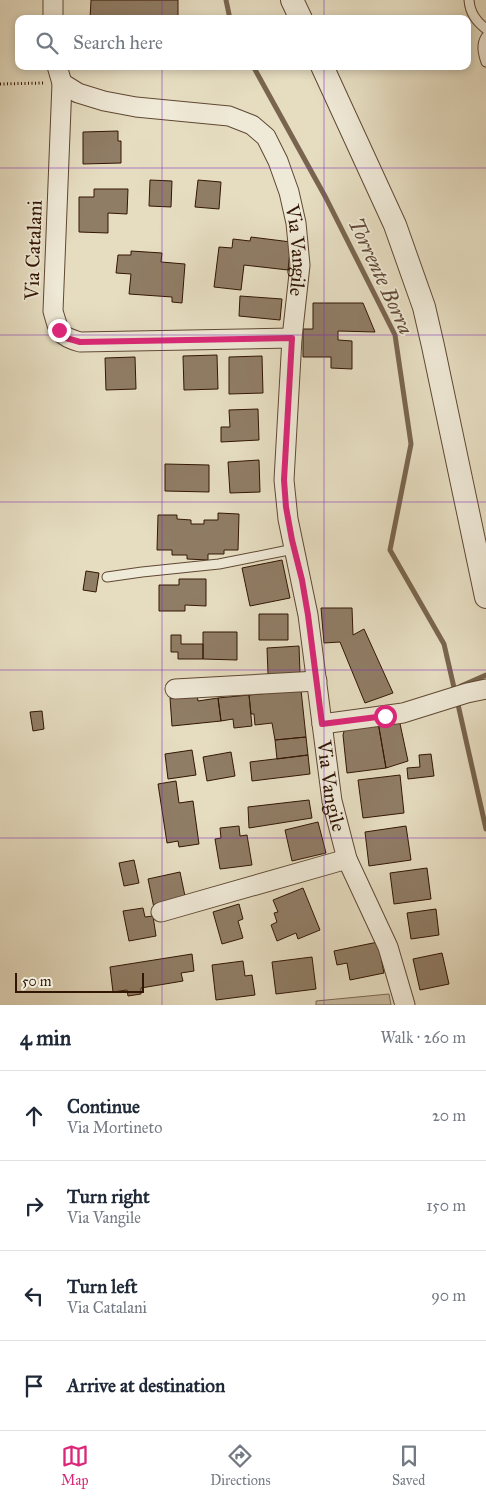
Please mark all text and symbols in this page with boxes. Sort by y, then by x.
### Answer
search box [15,15,471,70]
icon: search [33,29,61,57]
text: Search here [73,31,163,54]
street label: Via Catalani [19,199,47,301]
street label: Via Vangile [280,201,312,298]
water label: Torrente Borra [343,213,419,339]
route end [48,319,71,342]
route start [374,705,397,728]
street label: Via Vangile [312,738,351,834]
scale bar [15,970,144,993]
text: 50 m [22,973,51,990]
text: 4 min [20,1025,71,1051]
text: Walk · 260 m [380,1028,466,1047]
text: Continue [67,1095,140,1118]
icon: ahead [20,1102,48,1130]
text: 20 m [432,1106,466,1125]
text: Via Mortineto [67,1118,162,1137]
text: Turn right [67,1185,150,1208]
icon: right [20,1192,48,1220]
text: 150 m [426,1196,466,1215]
text: Via Vangile [67,1208,141,1227]
text: Turn left [67,1275,137,1298]
icon: left [20,1282,48,1310]
text: 90 m [431,1286,466,1305]
text: Via Catalani [67,1298,147,1317]
icon: arrive [20,1372,48,1400]
text: Arrive at destination [67,1374,225,1397]
tab: Map [61,1442,89,1489]
tab: Directions [210,1442,271,1489]
tab: Saved [392,1442,425,1489]

